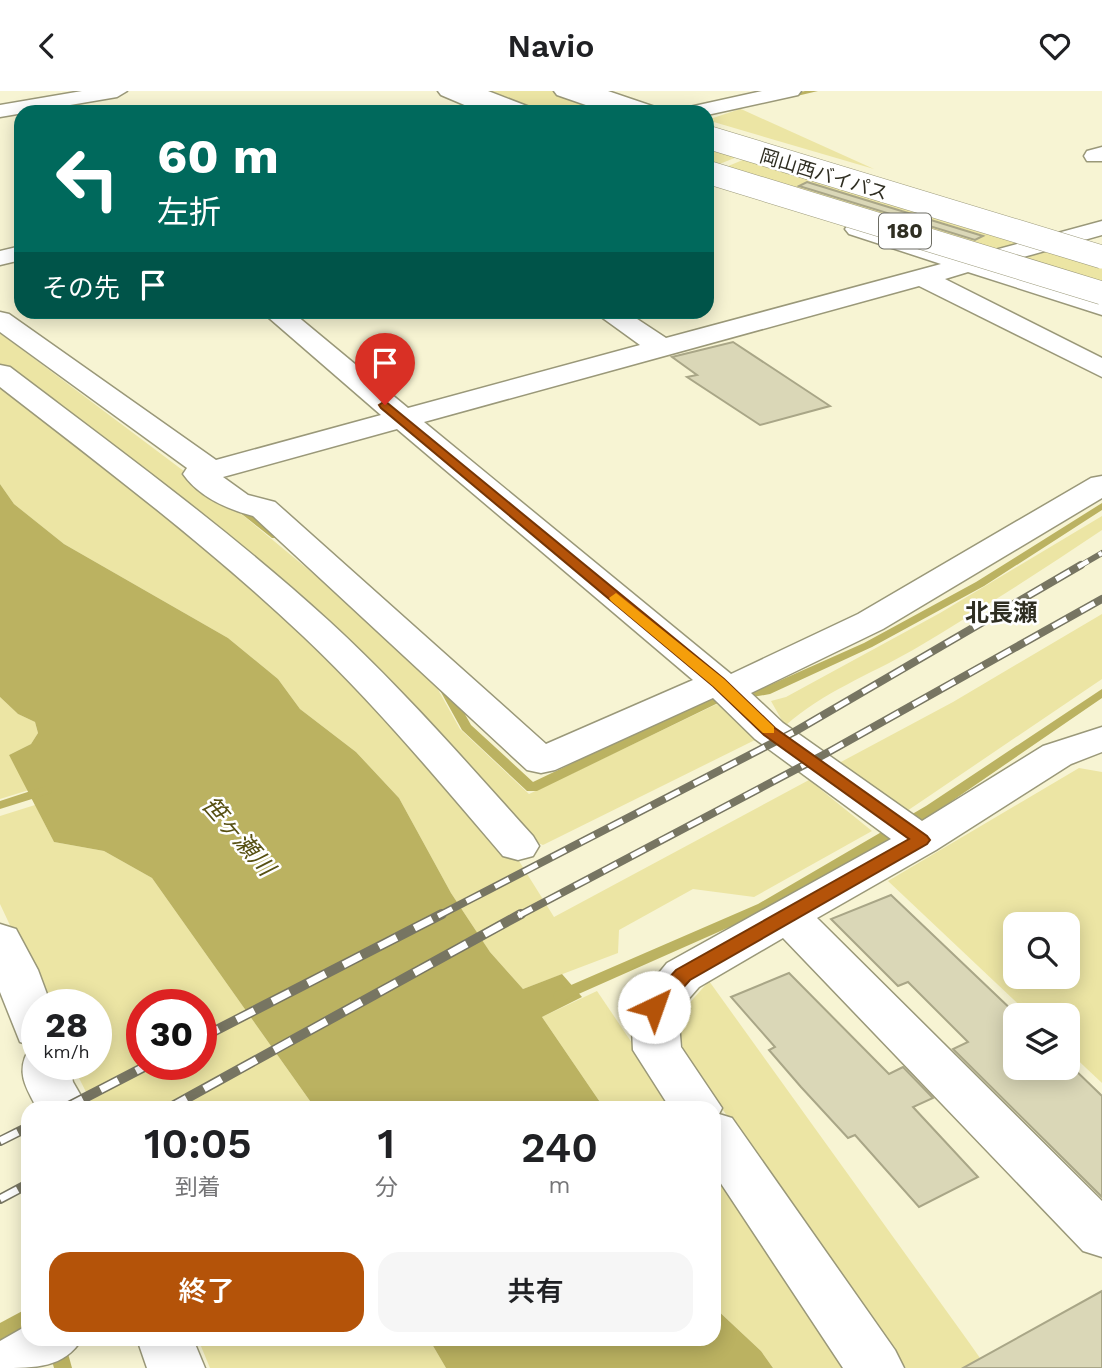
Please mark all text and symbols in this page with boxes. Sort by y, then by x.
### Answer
icon: back [28,27,66,65]
text: Navio [508,27,594,65]
icon: heart [1036,27,1074,65]
text: 60 m [157,127,279,185]
icon: left [42,133,133,224]
street label: 岡山西バイパス [757,144,891,205]
text: 左折 [157,193,221,231]
road number: 180 [879,213,931,249]
icon: arrive [134,266,172,304]
text: その先 [42,273,120,303]
pin [355,333,415,405]
icon: arrive [366,344,404,382]
district label: 北長瀬 [965,599,1037,627]
water label: 笹ヶ瀬川 [196,791,282,884]
map controls [1003,912,1080,1080]
button: search [1003,912,1080,989]
position arrow [617,970,691,1044]
speed limit sign: 30 [126,989,217,1080]
button: layers [1003,1003,1080,1080]
text: 28 [45,1004,88,1046]
text: km/h [43,1041,90,1062]
text: 10:05 [144,1119,252,1168]
text: 1 [377,1119,395,1168]
text: 240 [521,1123,598,1172]
text: m [548,1172,570,1199]
text: 到着 [175,1174,221,1201]
text: 分 [375,1174,398,1201]
button: 終了 [49,1252,364,1332]
button: 共有 [378,1252,693,1332]

